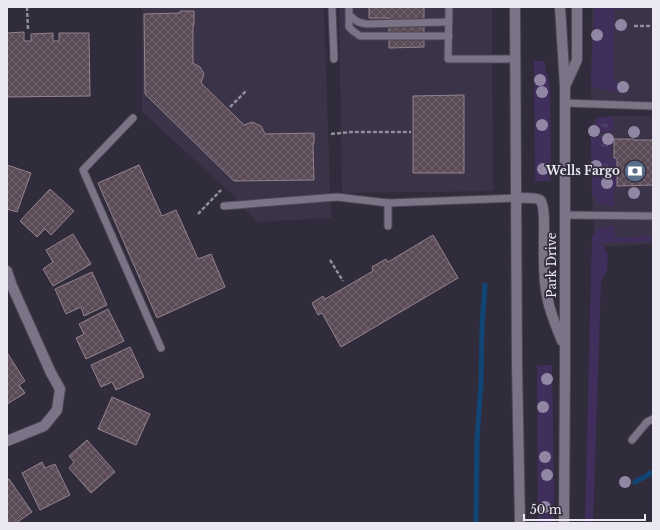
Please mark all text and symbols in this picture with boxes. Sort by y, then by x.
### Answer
bank icon: Wells Fargo [622,158,648,184]
place label: Wells Fargo [545,163,620,178]
street label: Park Drive [544,232,559,298]
scale bar [524,496,645,522]
text: 50 m [530,502,562,517]

